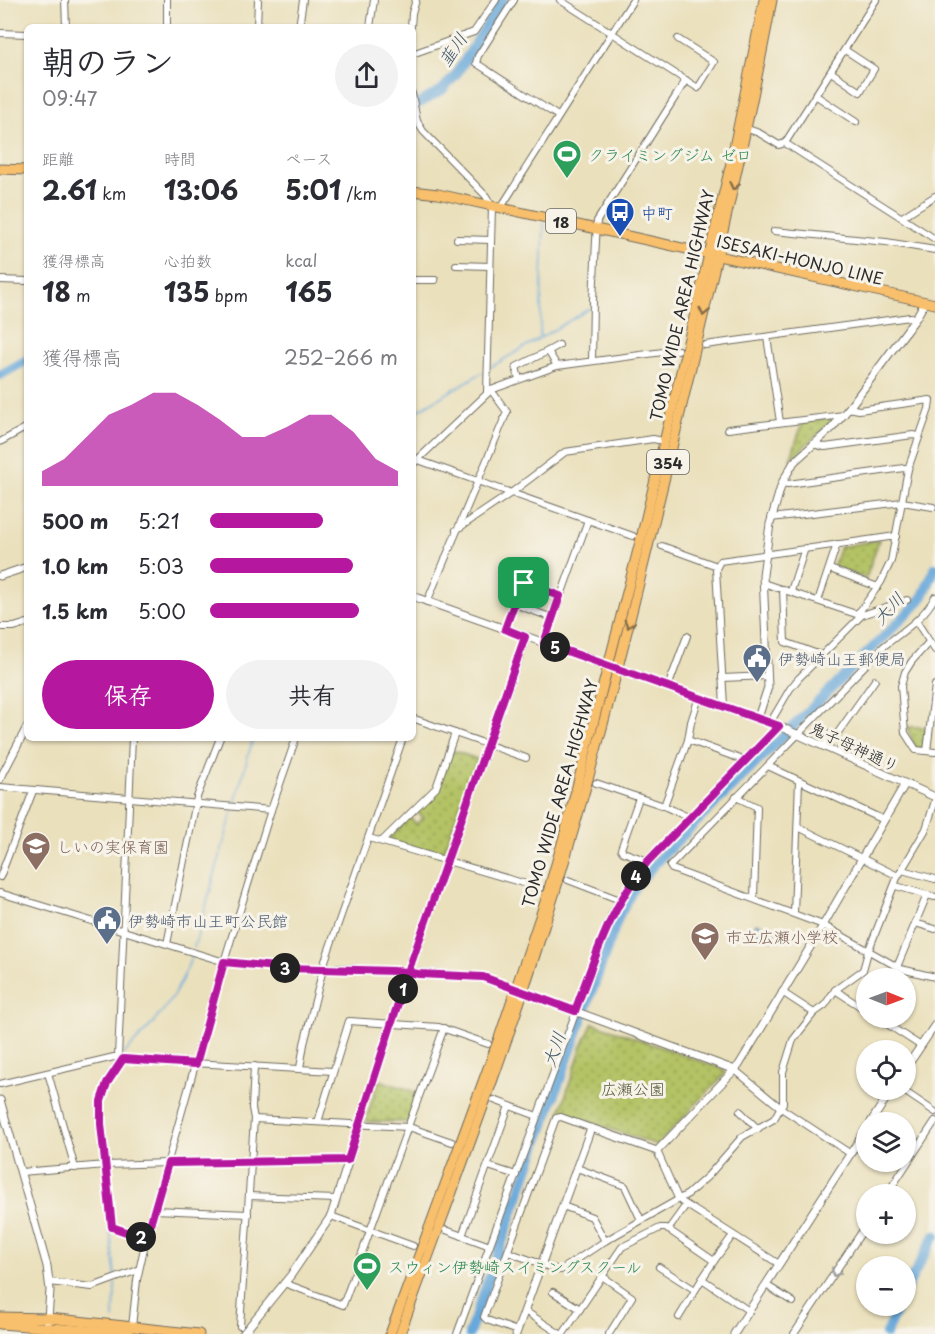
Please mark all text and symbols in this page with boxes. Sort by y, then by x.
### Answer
water label: 韮川 [431,27,473,71]
text: 朝のラン [42,35,174,85]
button: share [335,44,398,107]
text: 09:47 [42,83,98,113]
sports icon: クライミングジム ゼロ [551,138,583,180]
place label: クライミングジム ゼロ [588,142,752,166]
text: 距離 [42,146,74,170]
text: 時間 [164,146,196,170]
text: ペース [285,146,332,170]
text: 2.61 [42,170,97,209]
text: 13:06 [164,170,238,209]
text: 5:01 [285,170,341,209]
one-way arrow [729,180,742,190]
text: km [97,181,126,205]
text: /km [341,181,377,205]
street label: TOMO WIDE AREA HIGHWAY [643,187,719,423]
bus stop icon: 中町 [604,196,636,238]
place label: 中町 [641,200,673,224]
road number: 18 [546,209,576,233]
street label: ISESAKI-HONJO LINE [714,228,886,290]
text: 獲得標高 [42,248,106,272]
text: 心拍数 [164,248,212,272]
text: kcal [285,248,317,272]
text: 18 [42,272,71,311]
text: 135 [164,272,210,311]
text: 165 [285,272,333,311]
text: m [71,283,90,307]
text: bpm [210,283,248,307]
one-way arrow [698,307,711,317]
text: 獲得標高 [42,342,122,372]
text: 252–266 m [284,342,398,372]
road number: 354 [647,450,689,474]
text: 500 m [42,506,109,536]
text: 5:21 [138,506,180,536]
text: 1.0 km [42,551,109,581]
text: 5:03 [138,551,184,581]
pin [498,557,549,608]
icon: arrive [507,566,540,599]
water label: 大川 [866,586,910,630]
text: 1.5 km [42,596,108,626]
text: 5:00 [138,596,186,626]
one-way arrow [624,619,637,629]
pin: 5 [540,632,570,662]
text: 5 [550,635,560,659]
public building icon: 伊勢崎山王郵便局 [741,642,773,684]
place label: 伊勢崎山王郵便局 [778,646,906,670]
button: 保存 [42,660,214,729]
button: 共有 [226,660,398,729]
street label: TOMO WIDE AREA HIGHWAY [515,676,603,910]
street label: 鬼子母神通り [806,715,904,777]
school or university icon: しいの実保育園 [20,830,52,872]
place label: しいの実保育園 [57,834,169,858]
pin: 4 [621,861,651,891]
text: 4 [631,864,641,888]
public building icon: 伊勢崎市山王町公民館 [91,904,123,946]
place label: 伊勢崎市山王町公民館 [128,908,288,932]
school or university icon: 市立広瀬小学校 [689,920,721,962]
place label: 市立広瀬小学校 [726,924,838,948]
pin: 3 [270,953,300,983]
text: 3 [280,956,290,980]
north arrow [856,968,916,1028]
map controls [856,968,916,1316]
pin: 1 [388,974,418,1004]
text: 1 [399,977,407,1001]
water label: 大川 [534,1027,572,1071]
button: locate [856,1040,916,1100]
park label: 広瀬公園 [601,1076,665,1100]
button: layers [856,1112,916,1172]
button: + [856,1184,916,1244]
pin: 2 [126,1222,156,1252]
text: 2 [135,1225,147,1249]
sports icon: スウィン伊勢崎スイミングスクール [351,1250,383,1292]
place label: スウィン伊勢崎スイミングスクール [388,1254,642,1278]
button: − [856,1256,916,1316]
one-way arrow [831,1266,842,1277]

